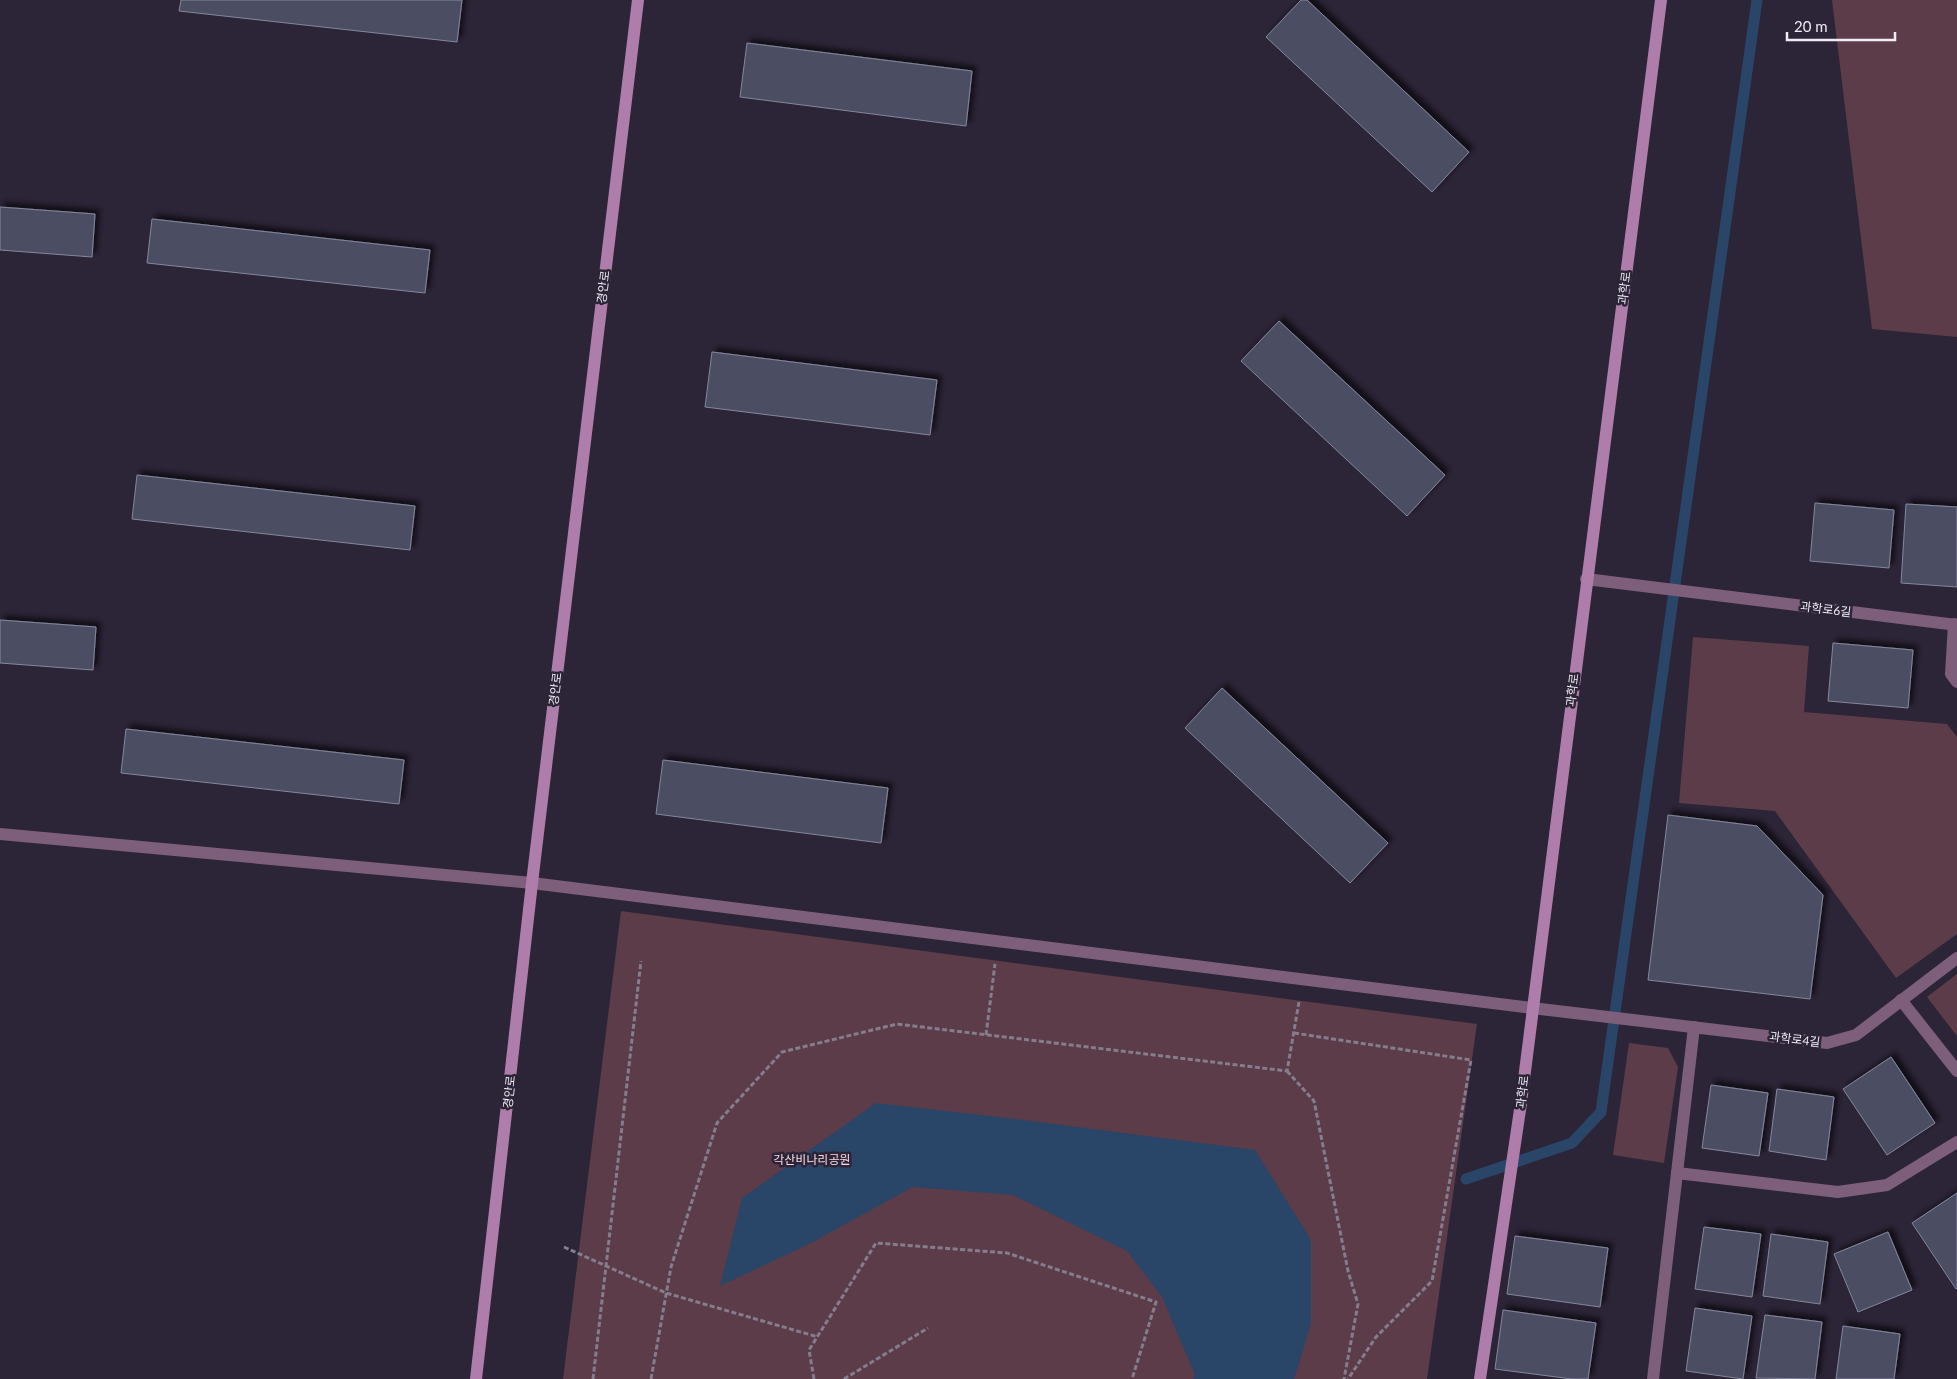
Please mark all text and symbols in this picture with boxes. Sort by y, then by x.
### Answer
scale bar [1787,10,1894,42]
text: 20 m [1794,17,1828,35]
street label: 경안로 [594,270,612,304]
street label: 과학로 [1615,271,1633,305]
street label: 과학로6길 [1800,598,1852,620]
street label: 경안로 [546,672,564,706]
street label: 과학로 [1563,673,1581,707]
street label: 과학로4길 [1769,1028,1821,1050]
street label: 경안로 [500,1075,518,1109]
street label: 과학로 [1513,1075,1531,1109]
park label: 각산비나리공원 [773,1152,851,1167]

